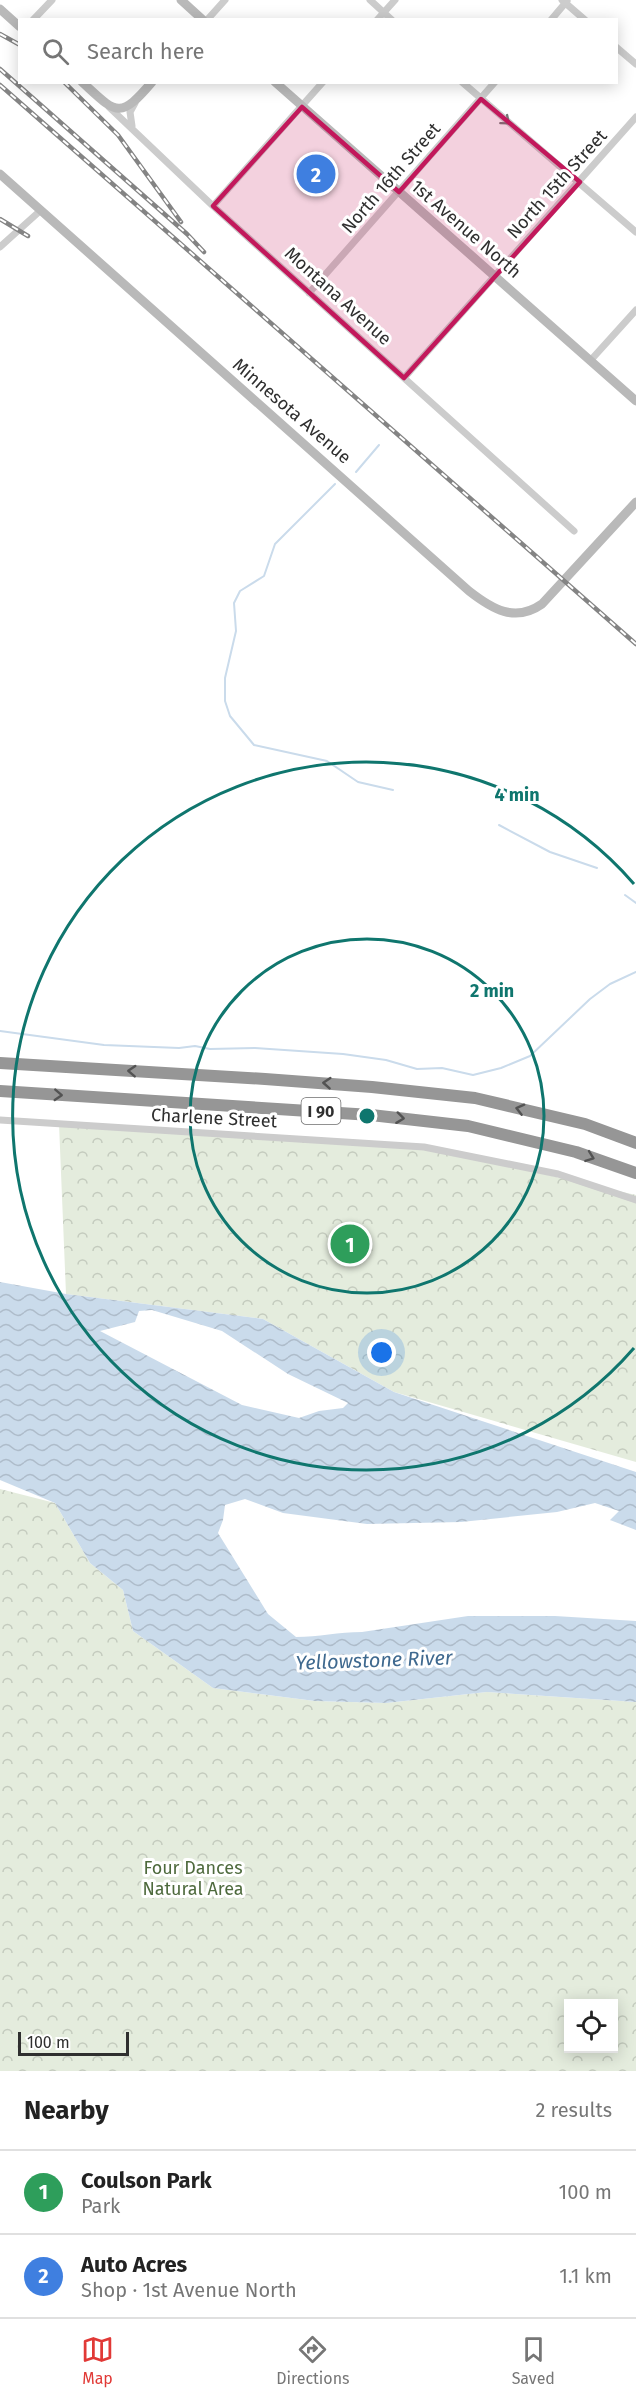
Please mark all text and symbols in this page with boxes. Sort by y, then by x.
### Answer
search box [18,18,618,84]
icon: search [39,35,72,68]
text: Search here [87,38,205,65]
one-way arrow [499,113,510,124]
street label: North 16th Street [337,118,445,238]
street label: North 15th Street [502,125,612,243]
pin: 2 [296,152,336,196]
street label: 1st Avenue North [406,175,526,283]
street label: Montana Avenue [280,242,396,350]
street label: Minnesota Avenue [228,354,356,468]
text: 4 min [494,784,540,806]
text: 2 min [470,980,514,1002]
one-way arrow [128,1064,137,1077]
one-way arrow [322,1077,331,1090]
one-way arrow [54,1088,63,1101]
road number: I 90 [302,1098,340,1124]
one-way arrow [515,1103,525,1116]
street label: Charlene Street [150,1104,278,1132]
centre of rings [357,1106,377,1126]
one-way arrow [395,1111,404,1124]
one-way arrow [584,1149,595,1162]
pin: 1 [330,1222,370,1266]
your location [367,1338,396,1367]
water label: Yellowstone River [295,1645,454,1675]
park label: Four Dances Natural Area [142,1857,244,1900]
map controls [564,1999,618,2053]
button: locate [564,1999,618,2053]
scale bar [18,2029,129,2056]
text: 100 m [27,2033,70,2052]
text: Nearby [24,2095,109,2126]
text: 2 results [535,2098,612,2122]
text: Coulson Park [81,2167,212,2194]
text: 1 [39,2180,48,2204]
text: 100 m [559,2180,612,2204]
text: Park [81,2194,120,2218]
text: Auto Acres [81,2251,187,2278]
text: 2 [38,2264,49,2288]
text: 1.1 km [559,2264,612,2288]
text: Shop · 1st Avenue North [81,2278,297,2302]
tab: Map [81,2333,114,2388]
tab: Directions [276,2333,350,2388]
tab: Saved [512,2333,555,2388]

